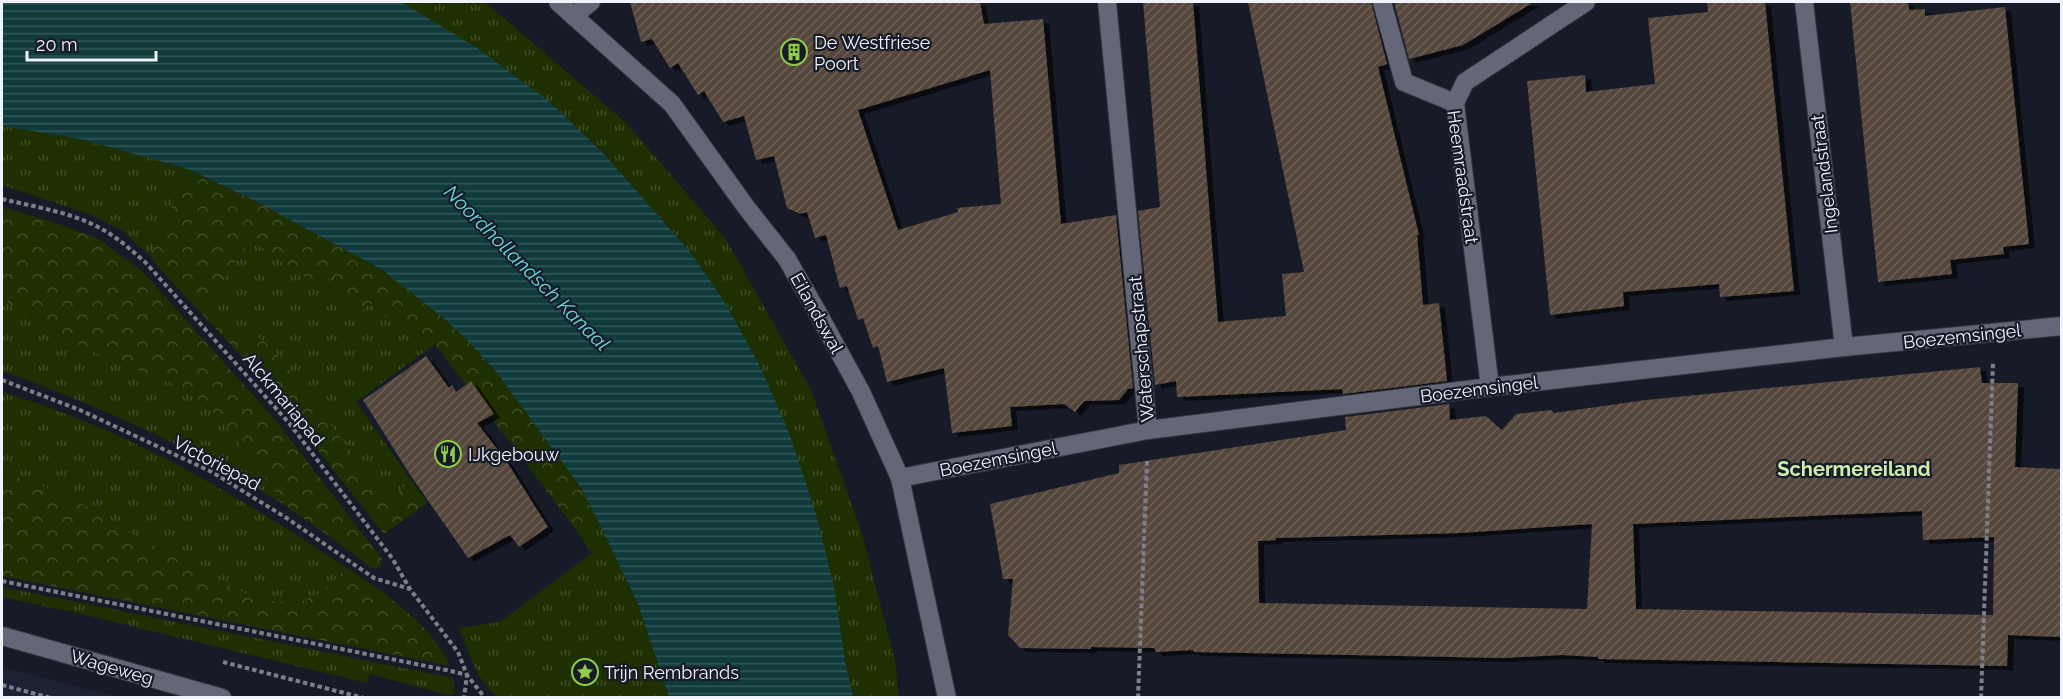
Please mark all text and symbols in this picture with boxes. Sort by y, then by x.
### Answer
scale bar [27,24,156,62]
place label: De Westfriese Poort [814,32,931,74]
text: 20 m [36,34,78,55]
building icon: De Westfriese Poort [779,37,809,67]
street label: Heemraadstraat [1443,109,1483,245]
street label: Ingelandstraat [1806,113,1842,235]
water label: Noordhollandsch Kanaal [439,180,615,356]
street label: Eilandswal [786,269,848,357]
street label: Waterschapstraat [1124,275,1158,423]
street label: Boezemsingel [1902,319,2022,353]
street label: Alckmariapad [239,348,329,450]
street label: Boezemsingel [1419,371,1539,407]
street label: Victoriepad [170,431,264,495]
street label: Boezemsingel [938,437,1058,481]
restaurant icon: IJkgebouw [433,439,463,469]
place label: IJkgebouw [468,444,559,465]
district label: Schermereiland [1777,457,1931,481]
street label: Wageweg [68,645,156,689]
place icon: Trijn Rembrands [570,657,600,687]
place label: Trijn Rembrands [604,662,739,683]

